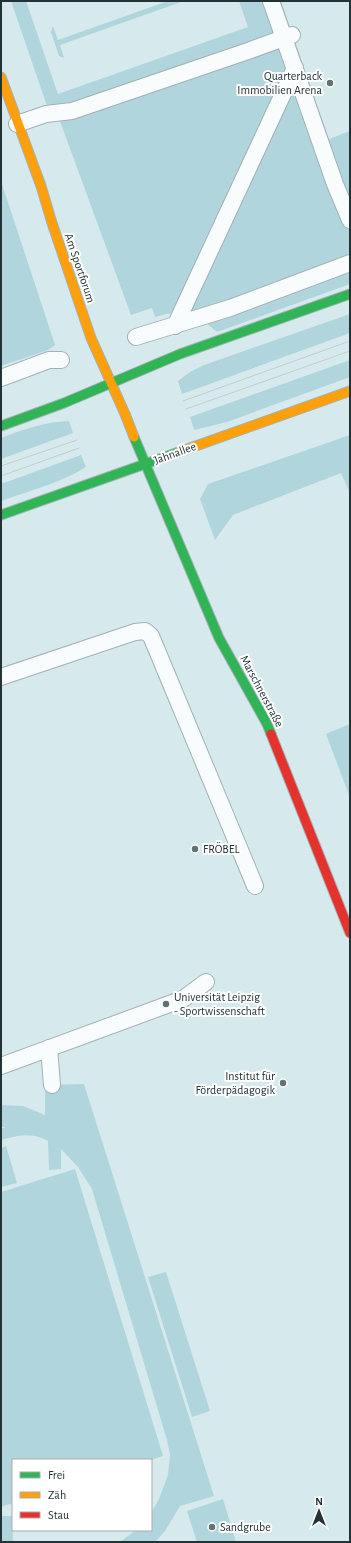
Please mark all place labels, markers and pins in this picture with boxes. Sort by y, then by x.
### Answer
place label: Quarterback Immobilien Arena [237,70,323,96]
marker: Quarterback Immobilien Arena [325,78,335,88]
place label: FRÖBEL [203,842,240,855]
marker: FRÖBEL [190,844,200,854]
place label: Universität Leipzig - Sportwissenschaft [174,991,265,1017]
marker: Universität Leipzig - Sportwissenschaft [161,999,171,1009]
place label: Institut für Förderpädagogik [196,1070,276,1096]
marker: Institut für Förderpädagogik [278,1078,288,1088]
place label: Sandgrube [220,1521,271,1533]
marker: Sandgrube [207,1522,217,1532]

